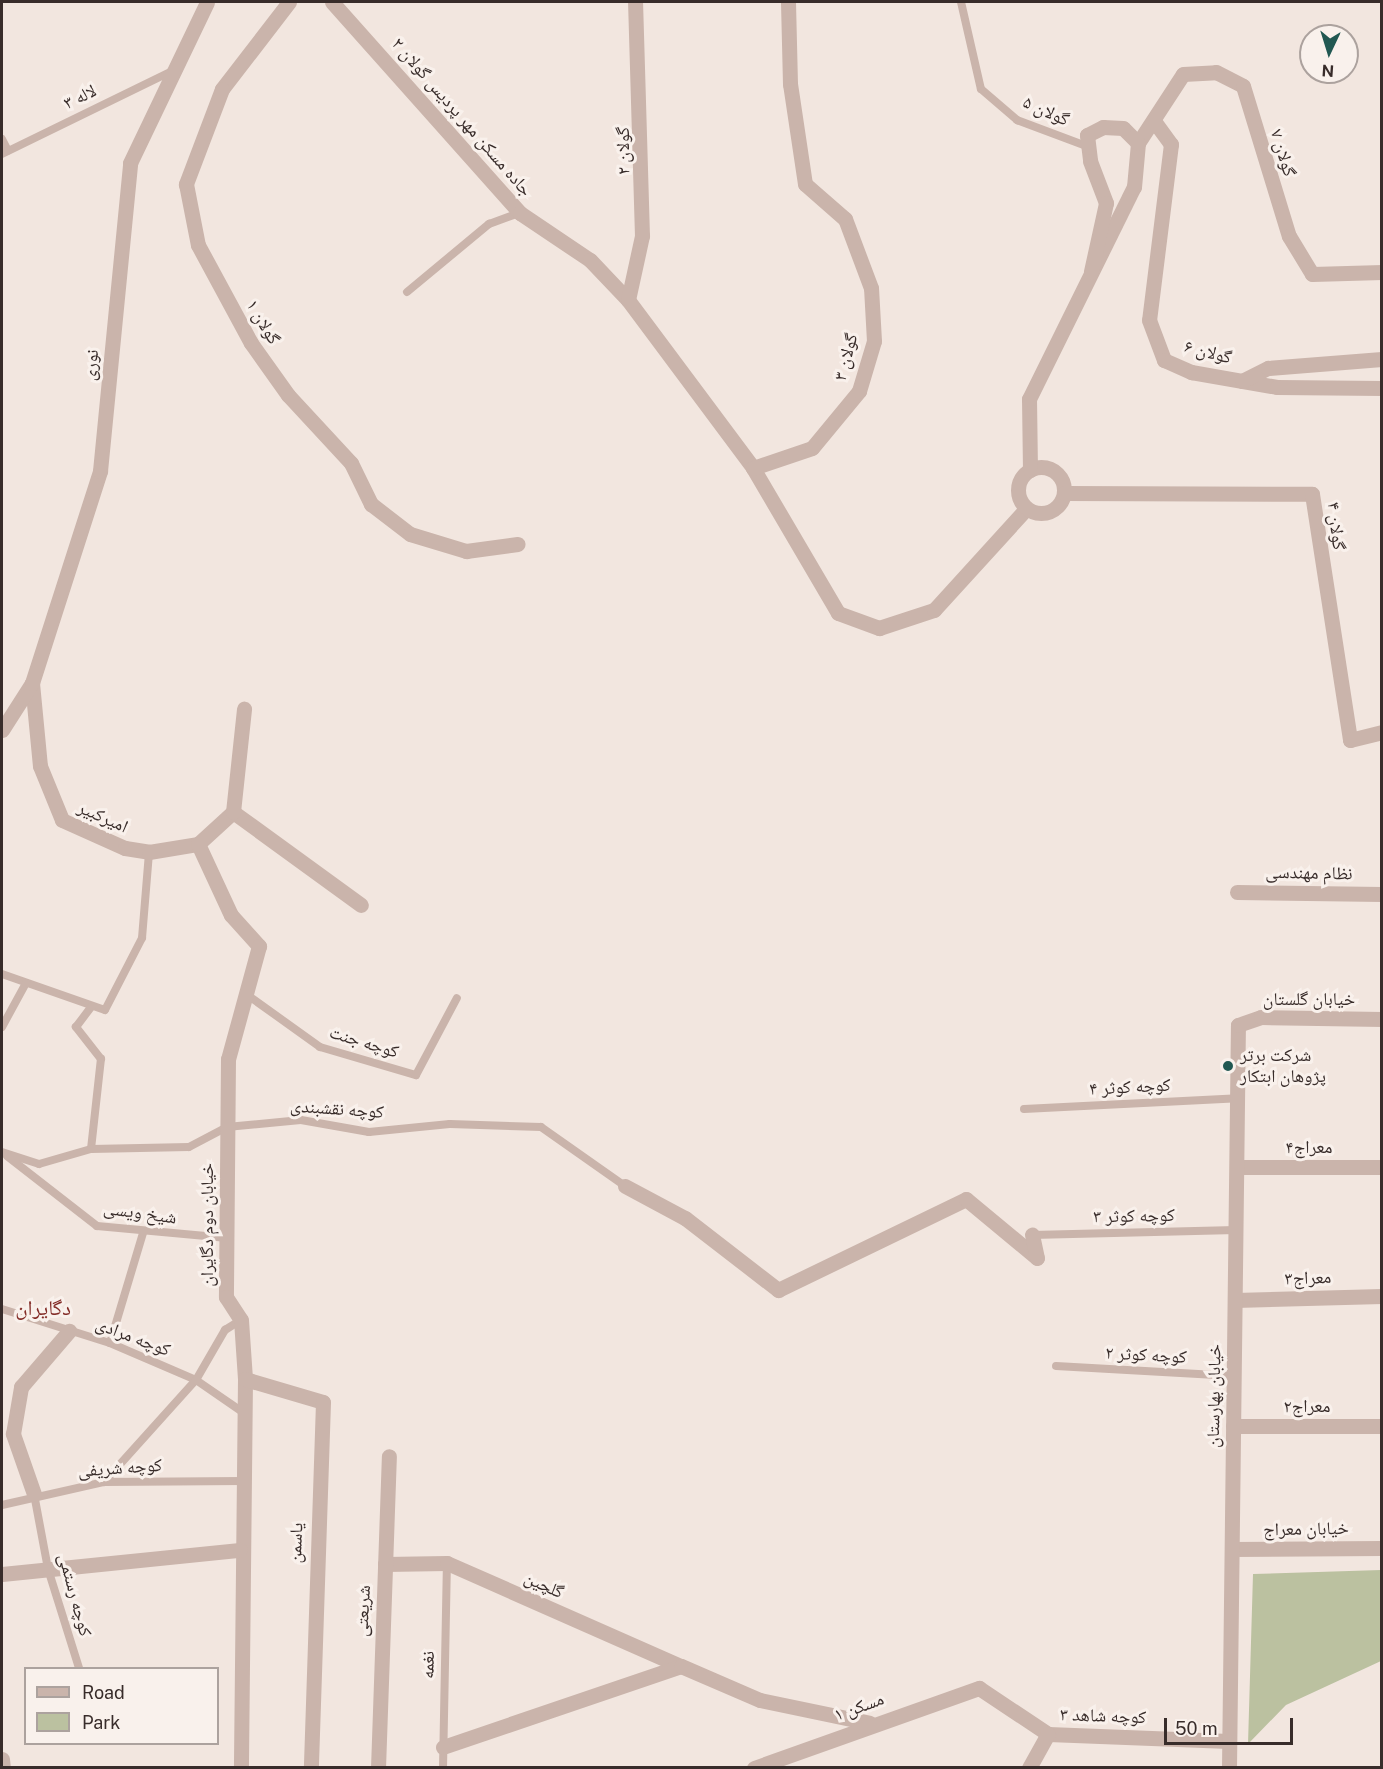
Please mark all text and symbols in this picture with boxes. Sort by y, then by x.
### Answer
north arrow [1299,24,1359,84]
street label: جاده مسکن مهر پردیس گولان ۲ [387,33,537,201]
text: N [1321,61,1335,80]
street label: لاله ۳ [60,80,100,114]
street label: گولان ۵ [1020,91,1072,131]
street label: گولان ۲ [612,127,634,175]
street label: گولان ۷ [1266,127,1300,179]
street label: گولان ۱ [241,296,285,348]
street label: گولان ۳ [829,331,863,383]
street label: گولان ۶ [1182,335,1234,369]
street label: نوری [79,348,103,382]
street label: گولان ۴ [1322,501,1350,551]
street label: امیرکبیر [75,796,131,838]
street label: نظام مهندسی [1265,861,1353,885]
street label: خیابان گلستان [1263,988,1355,1010]
street label: کوچه جنت [327,1021,401,1063]
place label: شرکت برتر پژوهان ابتکار [1240,1045,1326,1088]
marker: شرکت برتر پژوهان ابتکار [1221,1059,1235,1073]
street label: کوچه کوثر ۴ [1089,1074,1171,1100]
street label: کوچه نقشبندی [289,1095,385,1123]
street label: معراج۴ [1286,1136,1332,1158]
street label: خیابان دوم دگایران [196,1163,218,1287]
street label: شیخ ویسی [102,1197,178,1229]
street label: کوچه کوثر ۳ [1093,1204,1175,1228]
street label: معراج۳ [1284,1266,1332,1290]
district label: دگایران [15,1295,71,1321]
street label: کوچه مرادی [93,1313,173,1361]
street label: کوچه کوثر ۲ [1105,1342,1187,1368]
street label: خیابان بهارستان [1202,1344,1226,1448]
street label: معراج۲ [1284,1395,1330,1417]
street label: کوچه شریفی [77,1454,163,1482]
street label: خیابان معراج [1263,1517,1349,1541]
street label: یاسمن [284,1522,308,1564]
street label: کوچه رستمی [54,1551,96,1639]
street label: گلچین [521,1567,567,1603]
street label: شریعتی [351,1585,375,1637]
street label: نغمه [417,1651,439,1679]
legend [24,1667,219,1745]
text: Road [82,1682,125,1703]
street label: مسکن ۱ [831,1688,887,1726]
street label: کوچه شاهد ۳ [1059,1704,1147,1728]
scale bar [1167,1706,1296,1744]
text: Park [82,1712,120,1733]
text: 50 m [1175,1718,1218,1739]

